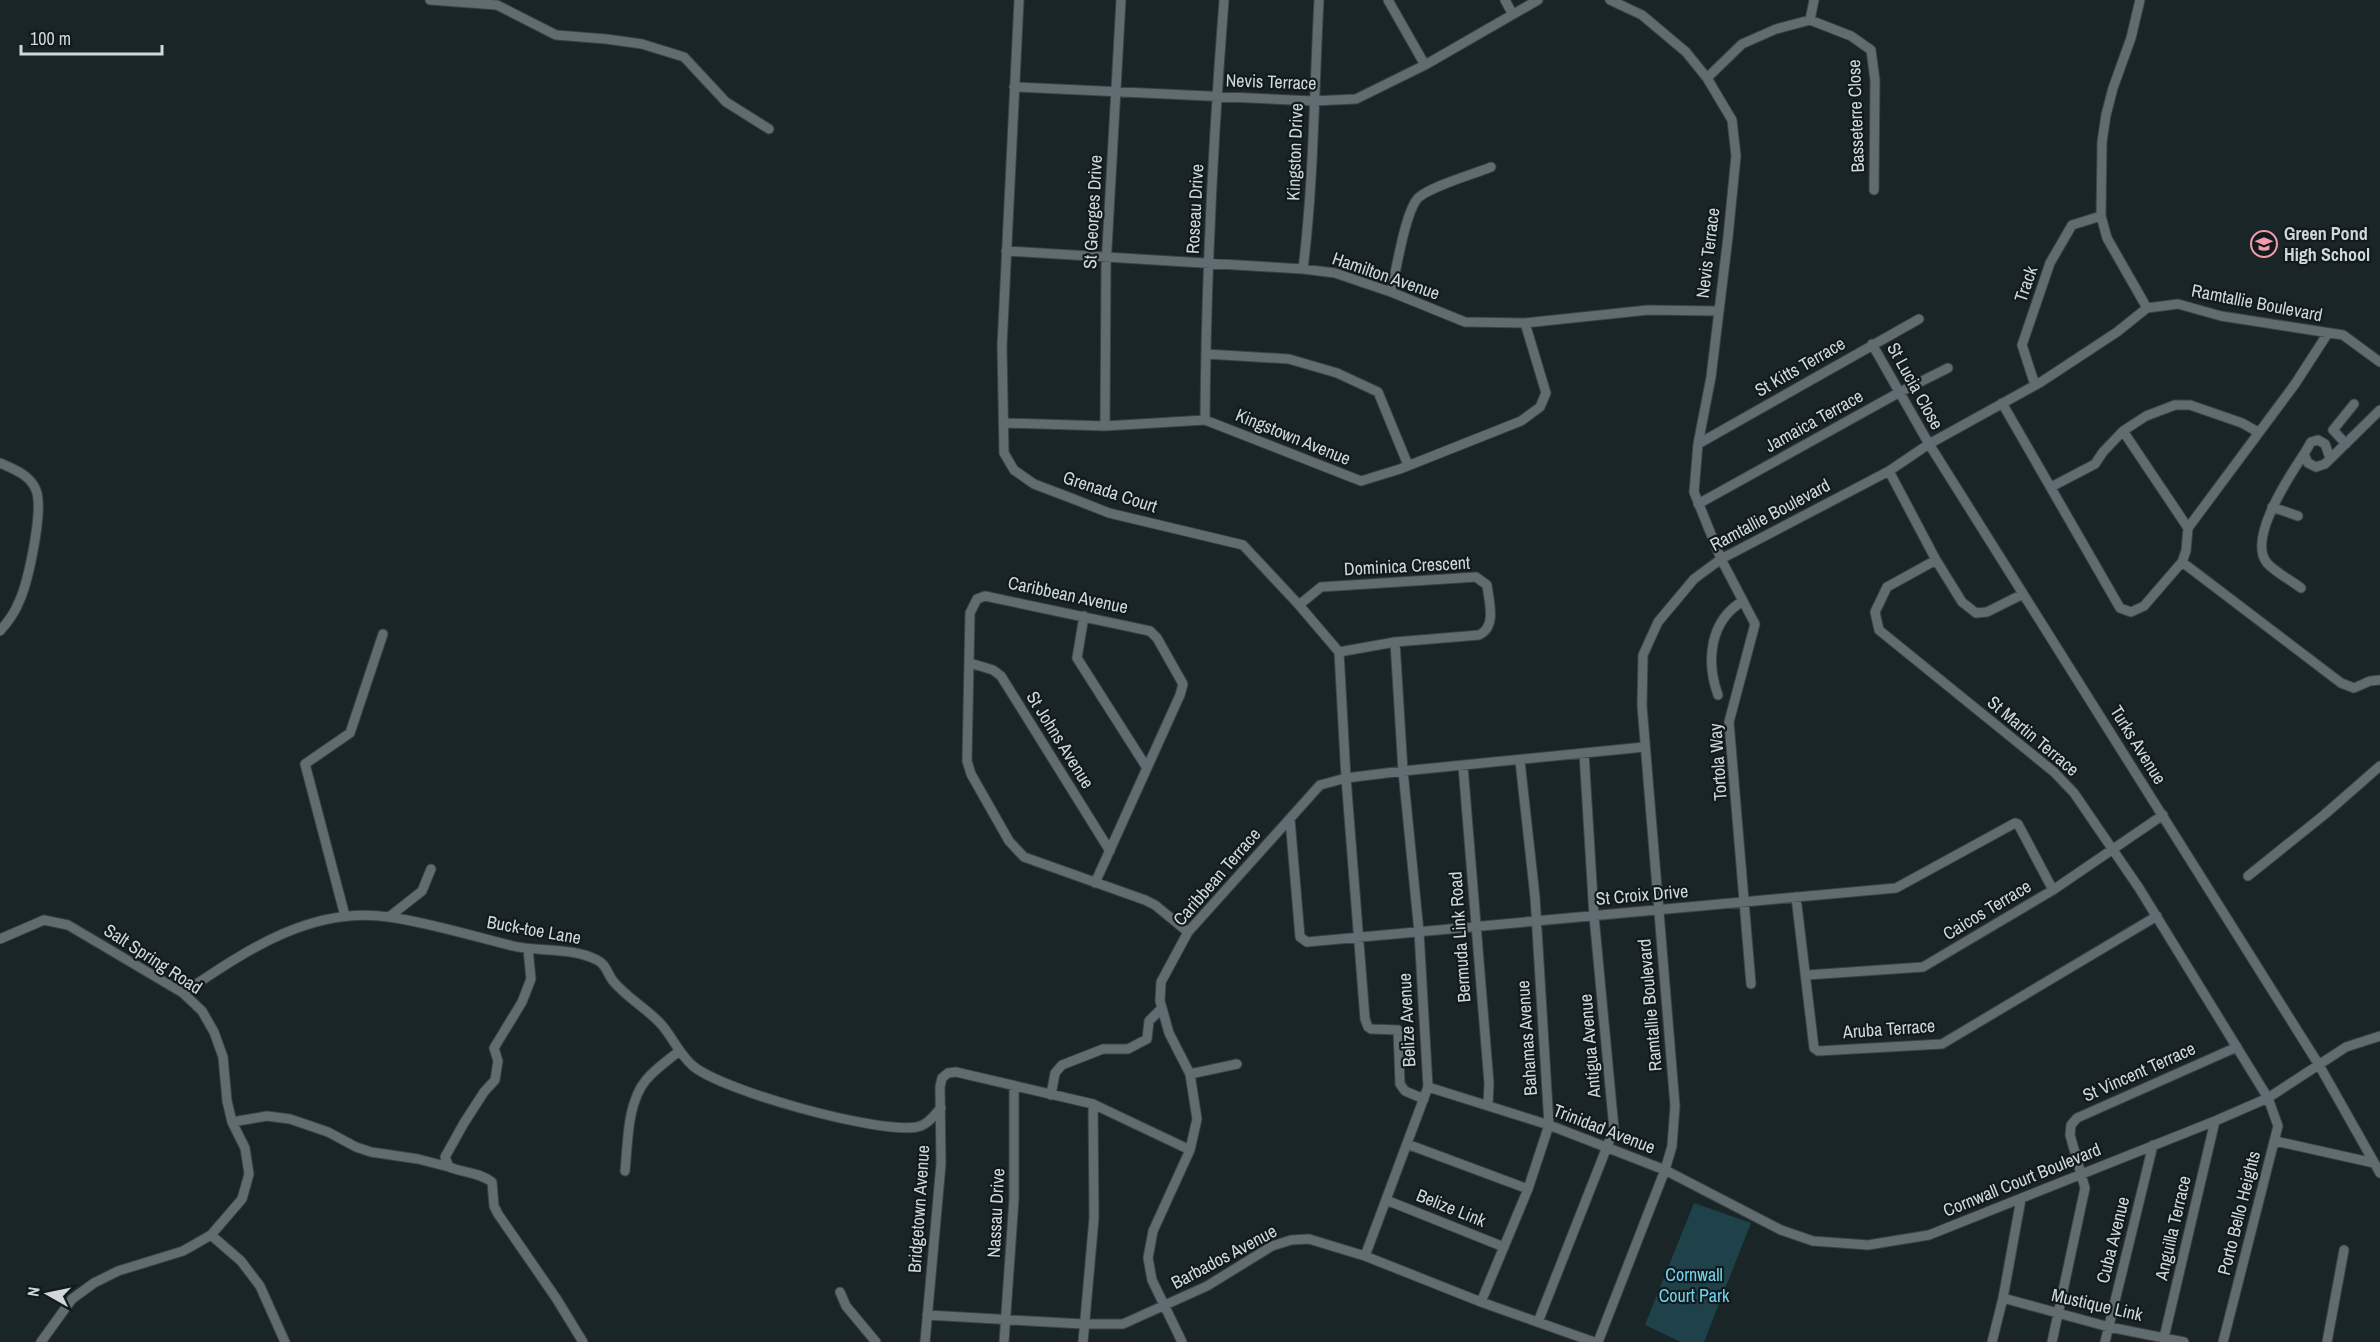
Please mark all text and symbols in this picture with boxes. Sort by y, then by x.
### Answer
scale bar [21,18,162,56]
text: 100 m [30,26,71,51]
street label: Basseterre Close [1841,59,1870,173]
street label: Nevis Terrace [1225,67,1317,96]
street label: Kingston Drive [1280,103,1309,201]
street label: St Georges Drive [1077,154,1108,270]
street label: Roseau Drive [1180,163,1209,255]
street label: Nevis Terrace [1690,206,1725,300]
place label: Green Pond High School [2284,221,2370,267]
school or university icon: Green Pond High School [2249,229,2279,259]
street label: Hamilton Avenue [1329,245,1443,306]
street label: Track [2008,262,2043,305]
street label: Ramtallie Boulevard [2189,278,2325,327]
street label: St Kitts Terrace [1750,331,1850,403]
street label: St Lucia Close [1881,338,1950,434]
street label: Jamaica Terrace [1760,383,1867,458]
street label: Kingstown Avenue [1232,402,1354,471]
street label: Grenada Court [1060,465,1160,518]
street label: Ramtallie Boulevard [1705,472,1834,557]
street label: Dominica Crescent [1343,550,1471,581]
street label: Caribbean Avenue [1006,570,1130,619]
street label: St Johns Avenue [1021,686,1100,793]
street label: St Martin Terrace [1982,690,2085,781]
street label: Turks Avenue [2104,700,2173,789]
street label: Tortola Way [1702,722,1733,802]
street label: Caribbean Terrace [1167,822,1266,931]
street label: Bermuda Link Road [1442,871,1477,1003]
street label: Caicos Terrace [1938,873,2036,946]
street label: St Croix Drive [1595,878,1689,911]
street label: Buck-toe Lane [485,909,583,950]
street label: Salt Spring Road [99,917,207,1000]
street label: Ramtallie Boulevard [1631,938,1668,1072]
street label: Belize Avenue [1392,972,1421,1068]
street label: Bahamas Avenue [1510,980,1543,1096]
street label: Antigua Avenue [1573,993,1607,1100]
street label: Aruba Terrace [1841,1013,1936,1044]
street label: St Vincent Terrace [2078,1036,2199,1108]
street label: Trinidad Avenue [1549,1098,1659,1159]
street label: Cornwall Court Boulevard [1939,1136,2104,1223]
street label: Bridgetown Avenue [902,1144,935,1274]
street label: Porto Bello Heights [2211,1148,2266,1278]
street label: Nassau Drive [981,1168,1010,1258]
street label: Anguilla Terrace [2148,1173,2197,1284]
street label: Belize Link [1413,1182,1490,1233]
street label: Cuba Avenue [2090,1194,2135,1286]
street label: Barbados Avenue [1167,1218,1281,1295]
park label: Cornwall Court Park [1659,1262,1730,1308]
north arrow [18,1264,78,1324]
street label: Mustique Link [2049,1282,2146,1327]
text: N [22,1285,45,1298]

